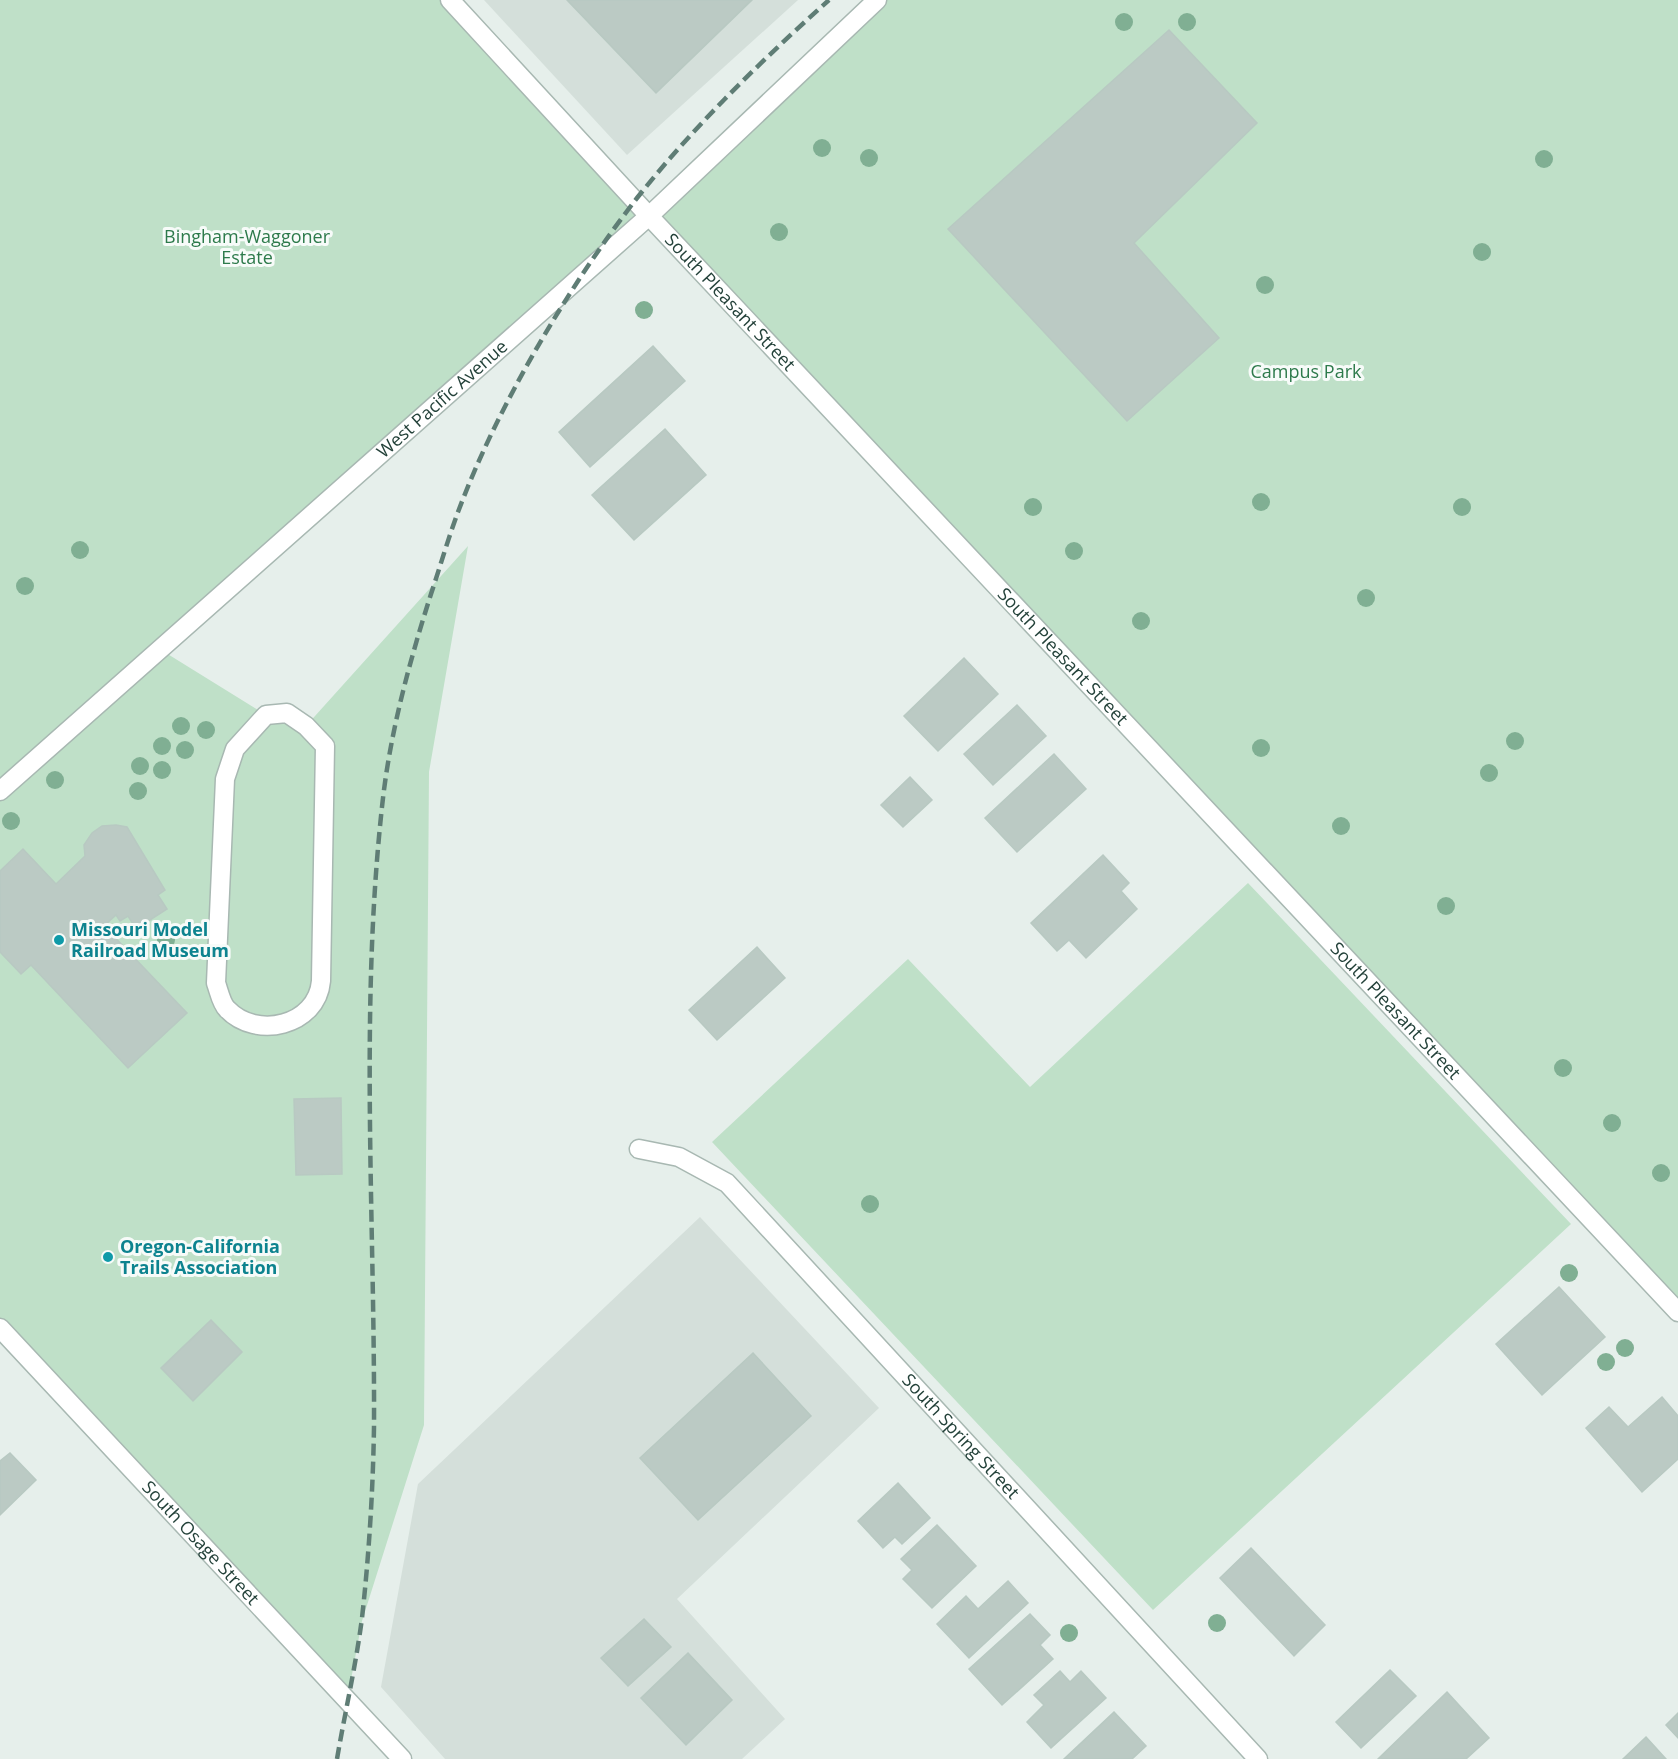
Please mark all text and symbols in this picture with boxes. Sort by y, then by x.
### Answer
park label: Bingham-Waggoner Estate [164,224,331,269]
street label: South Pleasant Street [660,228,801,376]
street label: West Pacific Avenue [371,334,512,463]
park label: Campus Park [1251,359,1362,383]
street label: South Pleasant Street [993,582,1134,730]
place label: Missouri Model Railroad Museum [71,917,229,962]
marker: Missouri Model Railroad Museum [52,933,66,947]
street label: South Pleasant Street [1326,936,1467,1084]
place label: Oregon-California Trails Association [120,1234,280,1279]
marker: Oregon-California Trails Association [101,1250,115,1264]
street label: South Spring Street [897,1368,1025,1504]
street label: South Osage Street [137,1475,265,1610]

